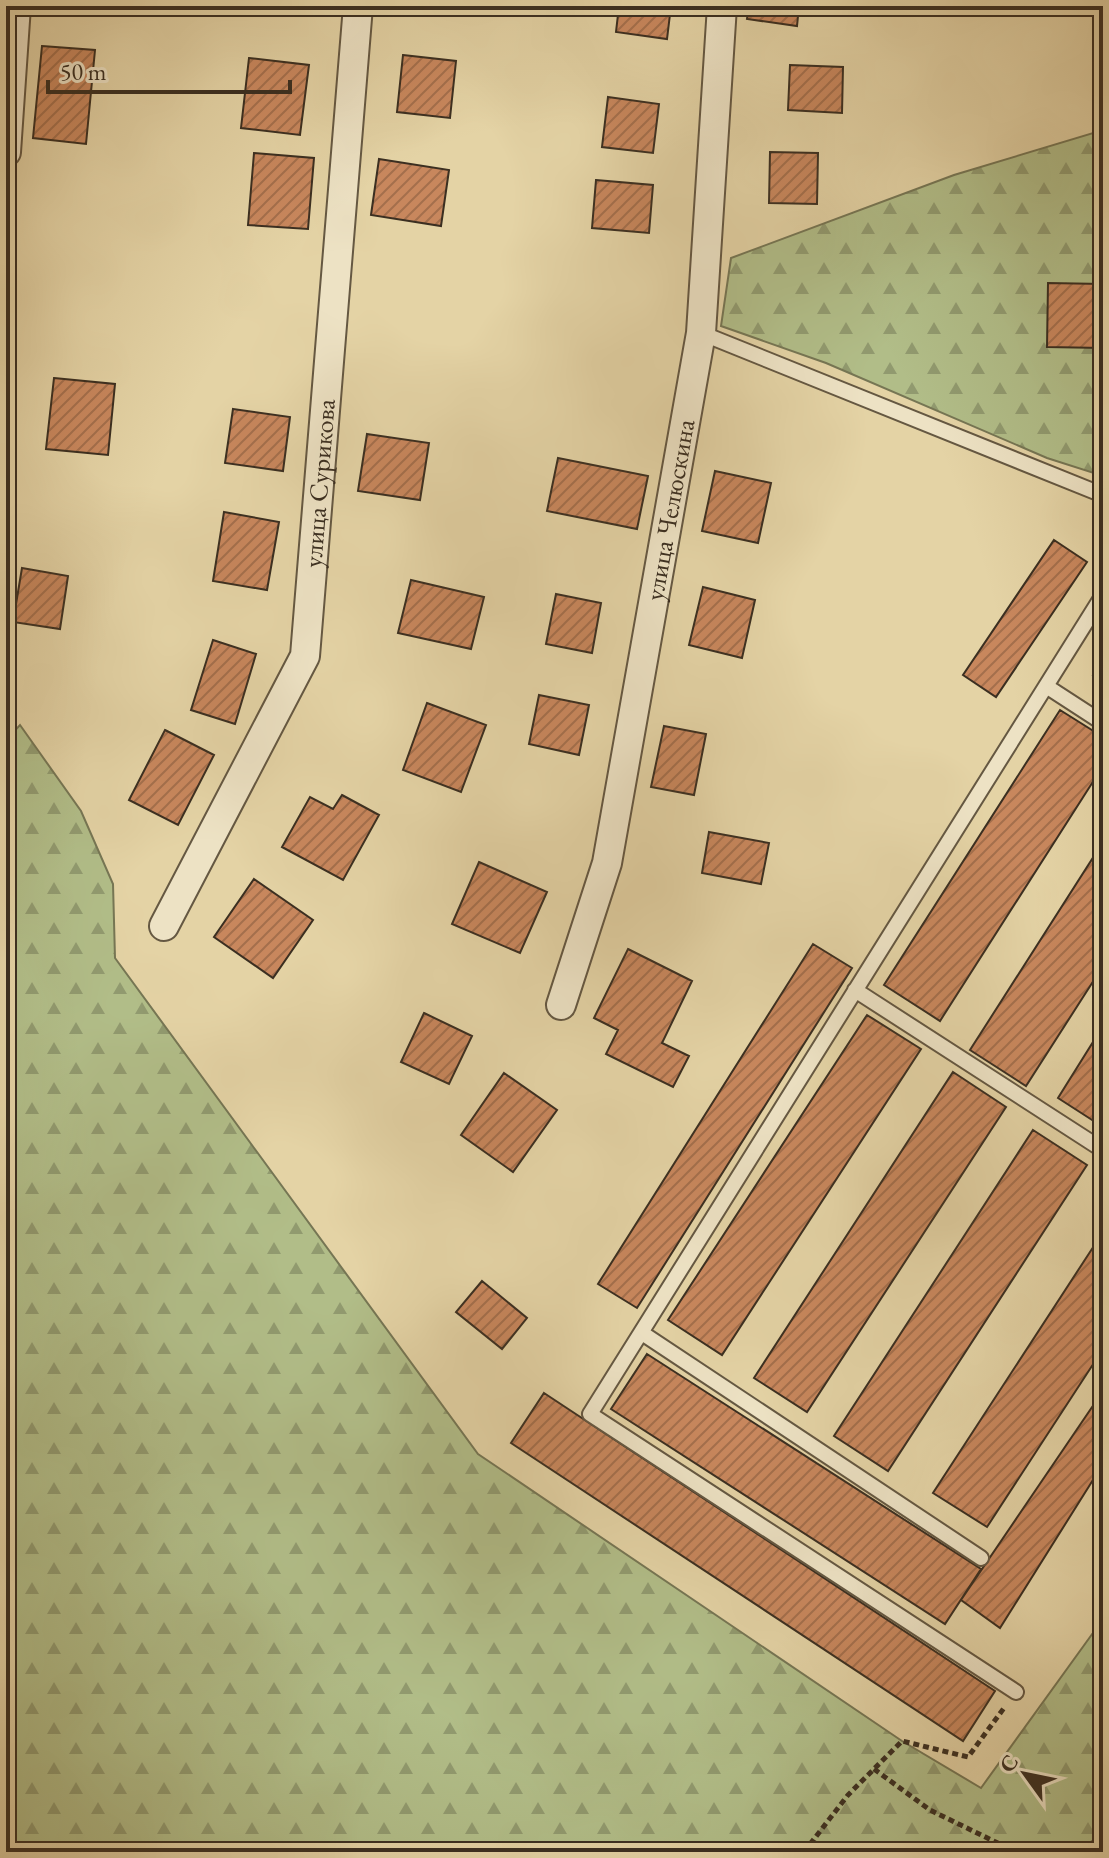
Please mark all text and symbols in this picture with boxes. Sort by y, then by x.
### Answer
scale bar [48,44,290,94]
text: 50 m [60,56,107,87]
street label: улица Сурикова [295,397,343,569]
street label: улица Челюскина [637,416,703,603]
north arrow [985,1734,1065,1814]
text: С [992,1749,1025,1778]

